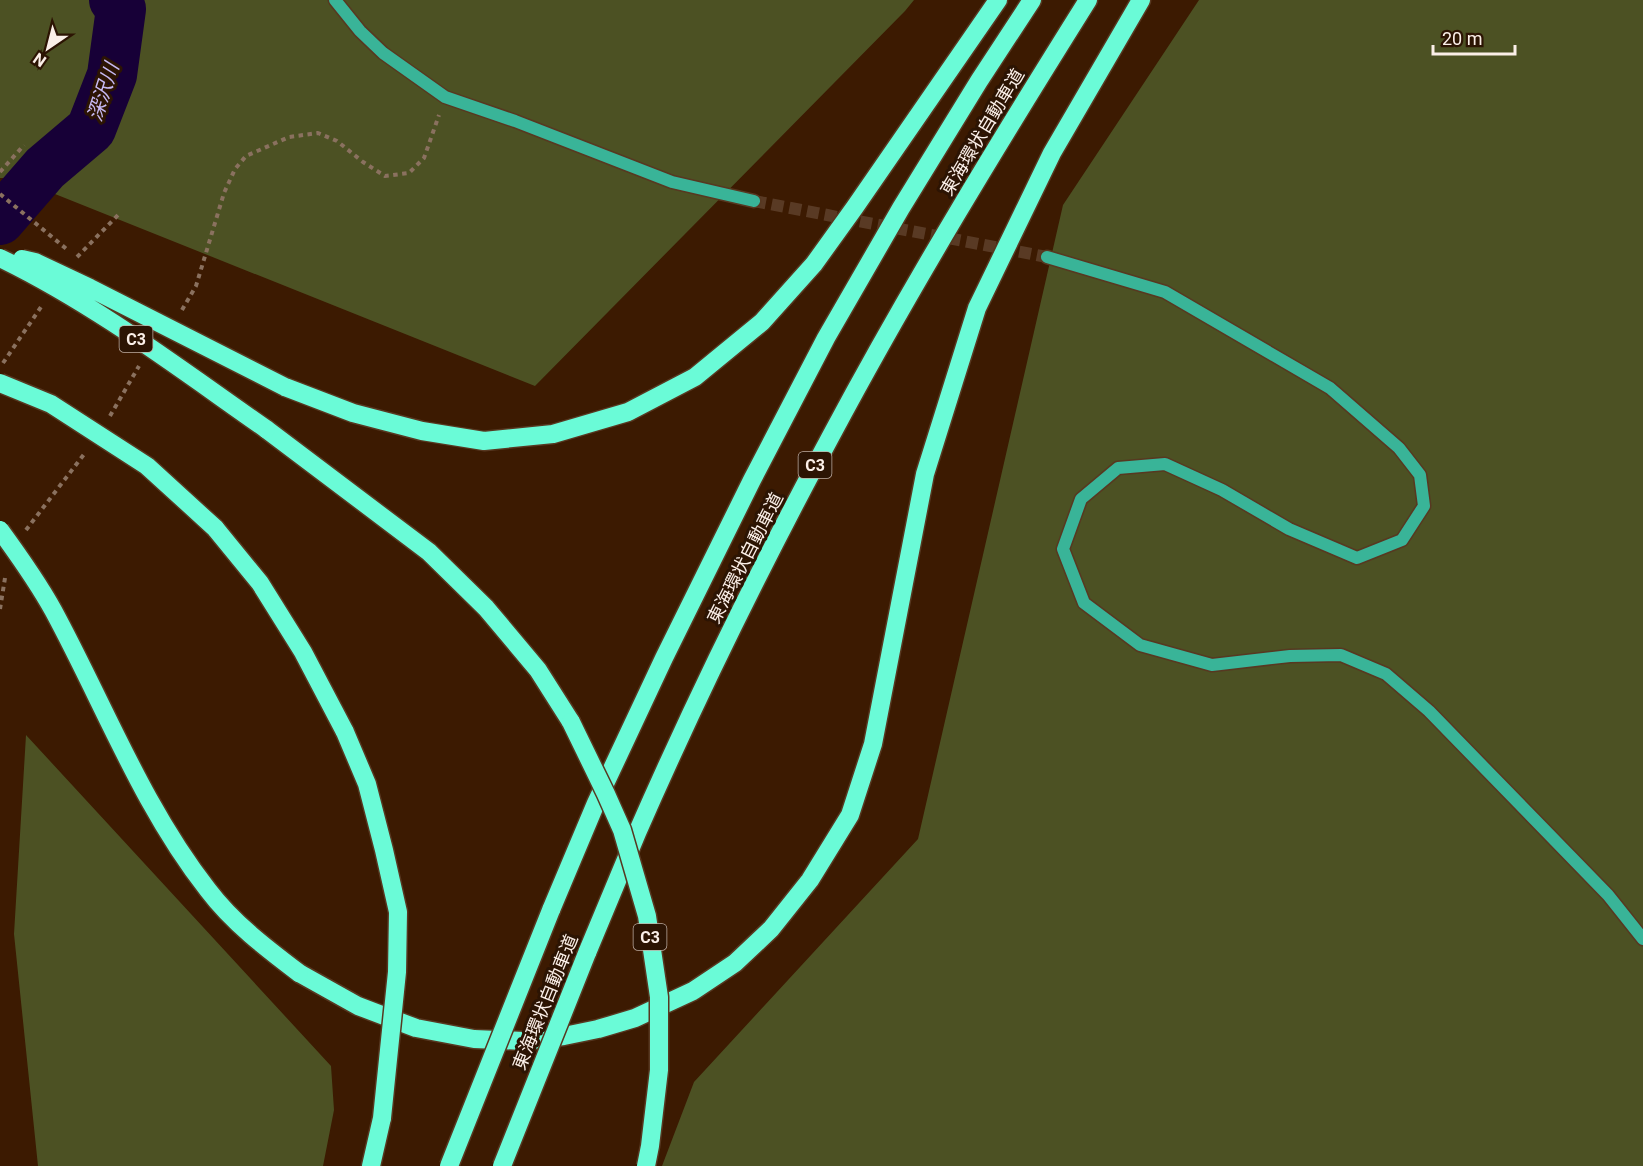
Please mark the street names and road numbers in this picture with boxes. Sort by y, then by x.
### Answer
street label: 東海環状自動車道 [936,65,1028,199]
road number: C3 [120,326,152,352]
road number: C3 [798,452,832,478]
street label: 東海環状自動車道 [703,489,787,627]
road number: C3 [634,924,666,950]
street label: 東海環状自動車道 [508,931,582,1073]

